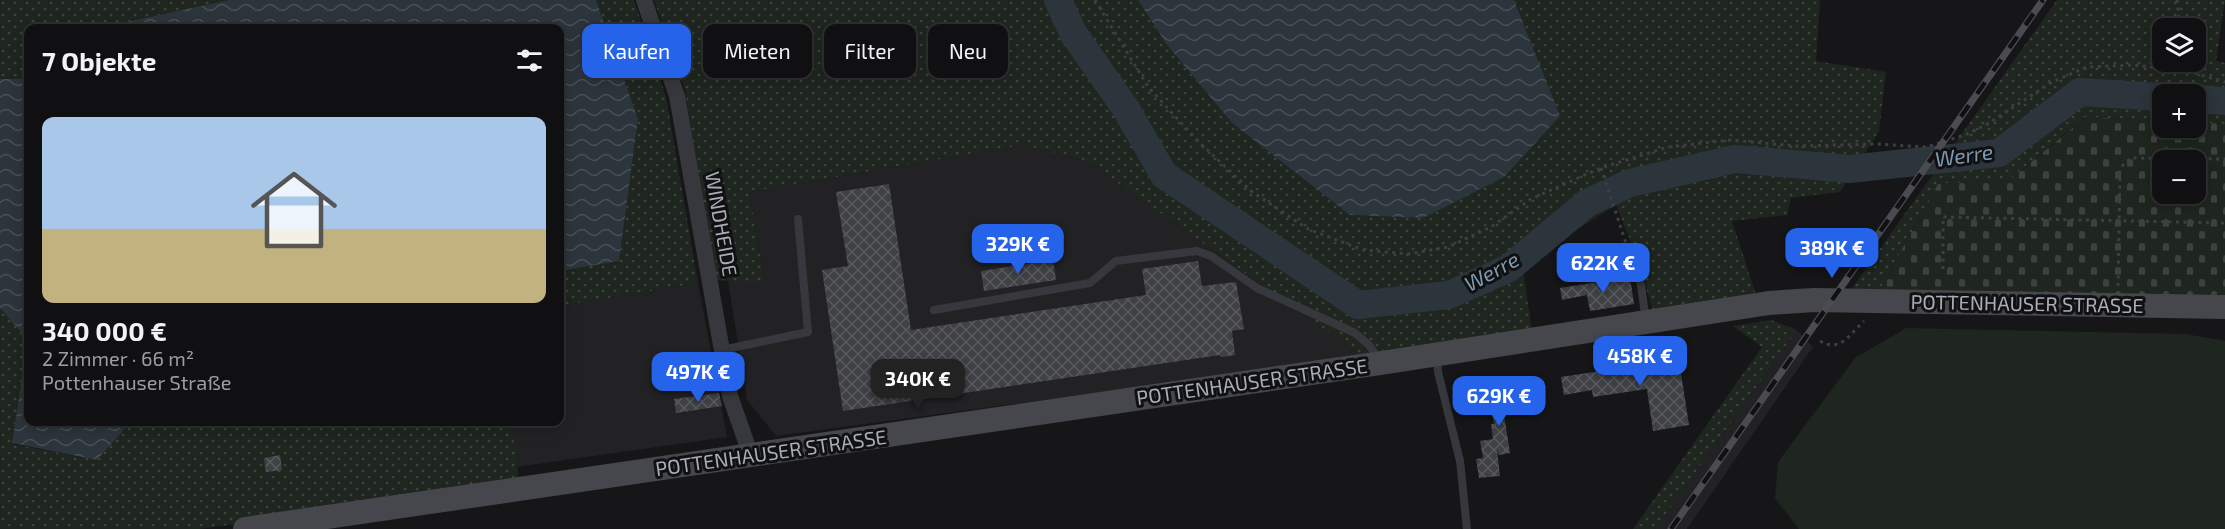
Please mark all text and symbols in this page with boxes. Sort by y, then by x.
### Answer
map controls [2152,18,2206,204]
button: layers [2152,18,2206,72]
chip: Kaufen [582,24,691,78]
chip: Mieten [703,24,812,78]
chip: Filter [824,24,916,78]
chip: Neu [928,24,1008,78]
icon: filters [513,44,546,77]
text: 7 Objekte [42,45,156,76]
button: + [2152,84,2206,138]
water label: Werre [1933,138,1995,171]
button: − [2152,150,2206,204]
icon: home [240,156,348,264]
street label: WINDHEIDE [701,170,743,278]
pin: 329K € [969,224,1067,275]
pin: 389K € [1783,228,1881,279]
text: 329K € [986,231,1050,255]
text: 389K € [1799,235,1865,259]
pin: 622K € [1554,243,1652,294]
water label: Werre [1460,246,1523,296]
text: 622K € [1571,250,1635,274]
street label: POTTENHAUSER STRASSE [1910,289,2144,317]
text: 340 000 € [42,315,167,346]
pin: 458K € [1591,336,1689,387]
text: 458K € [1607,343,1673,367]
text: 2 Zimmer · 66 m² [42,346,194,370]
pin: 497K € [649,352,747,403]
street label: POTTENHAUSER STRASSE [1135,353,1369,409]
text: 497K € [666,359,730,383]
pin: 340K € [869,359,967,410]
text: 340K € [885,366,951,390]
text: Pottenhauser Straße [42,370,232,394]
pin: 629K € [1450,376,1548,427]
text: 629K € [1467,383,1531,407]
street label: POTTENHAUSER STRASSE [654,424,888,480]

